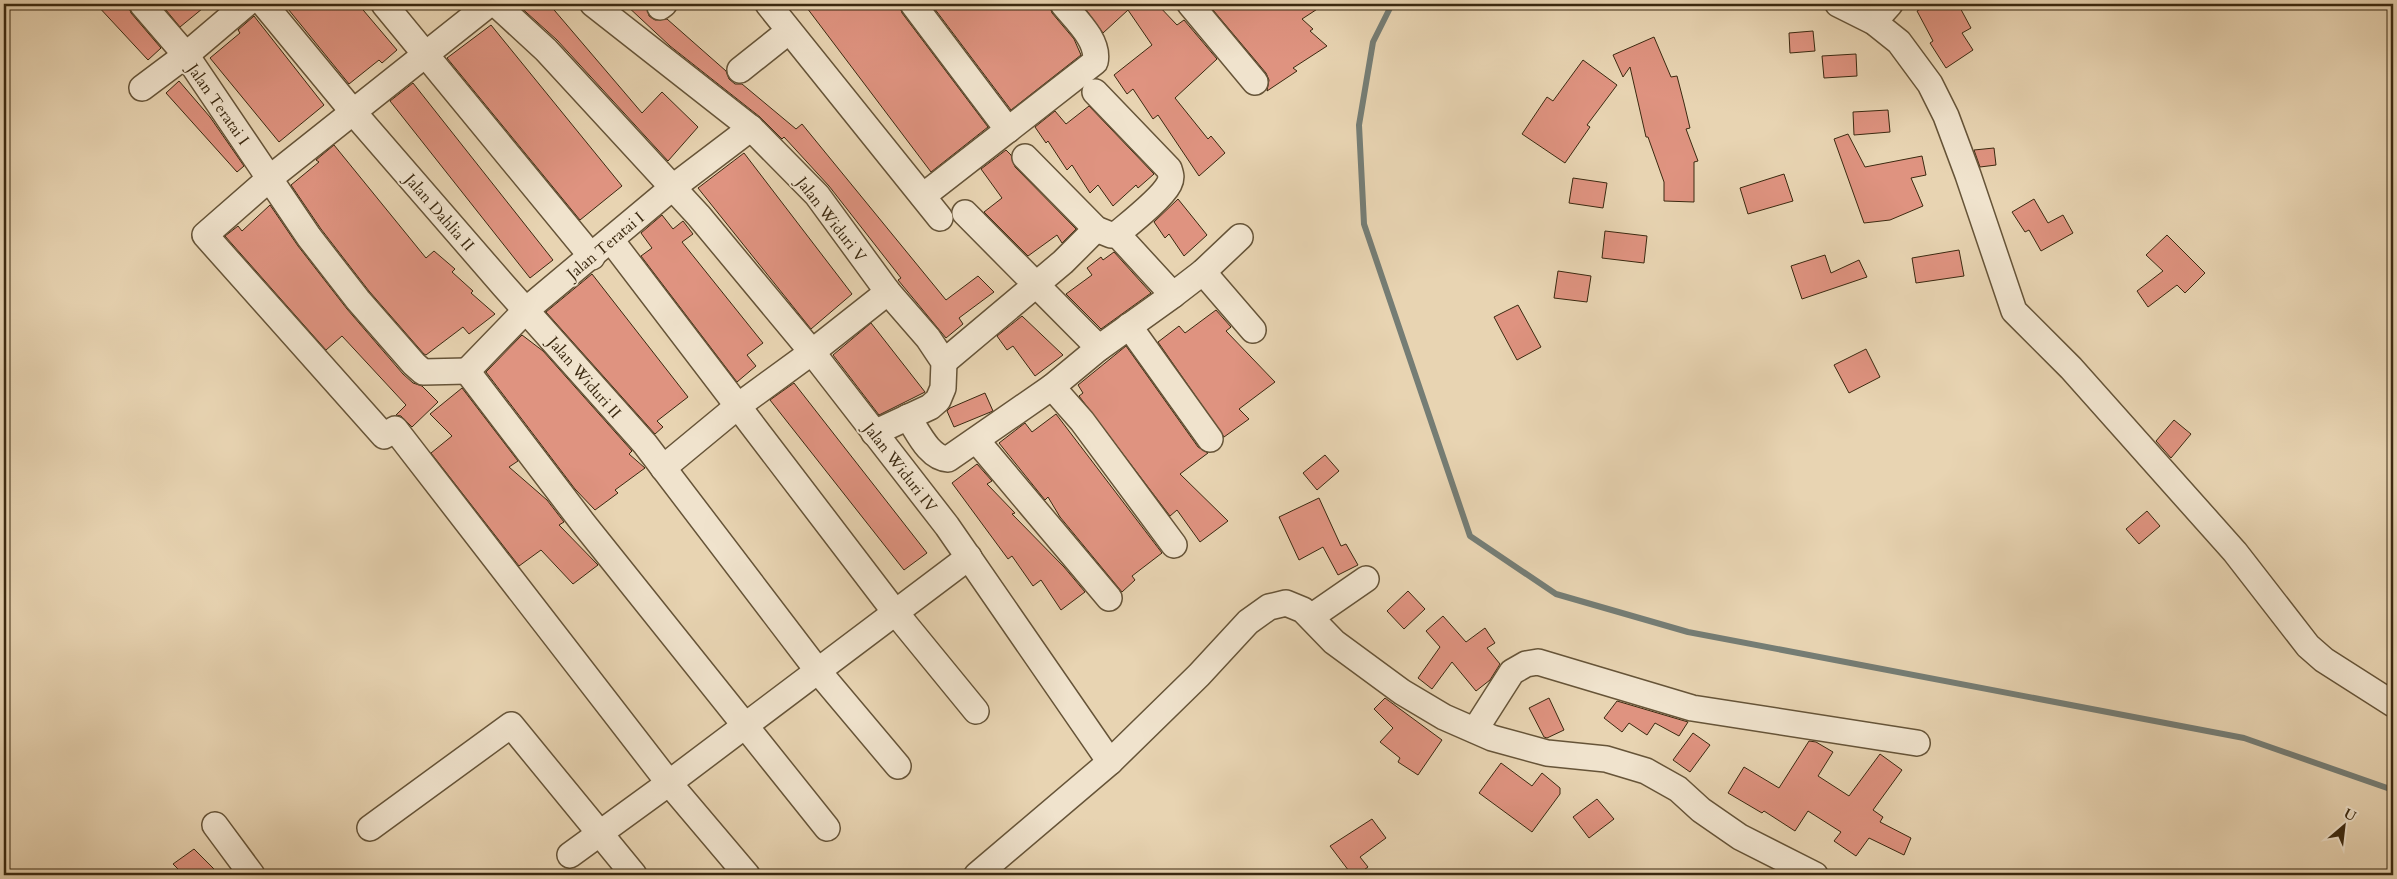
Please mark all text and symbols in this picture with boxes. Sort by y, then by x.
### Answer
street label: Jalan Teratai I [181,58,254,150]
street label: Jalan Dahlia II [398,168,479,256]
street label: Jalan Widuri V [790,171,872,267]
street label: Jalan Teratai I [561,207,649,286]
street label: Jalan Widuri II [541,331,626,423]
street label: Jalan Widuri IV [857,417,942,517]
north arrow [2320,802,2370,852]
text: U [2340,804,2360,826]

